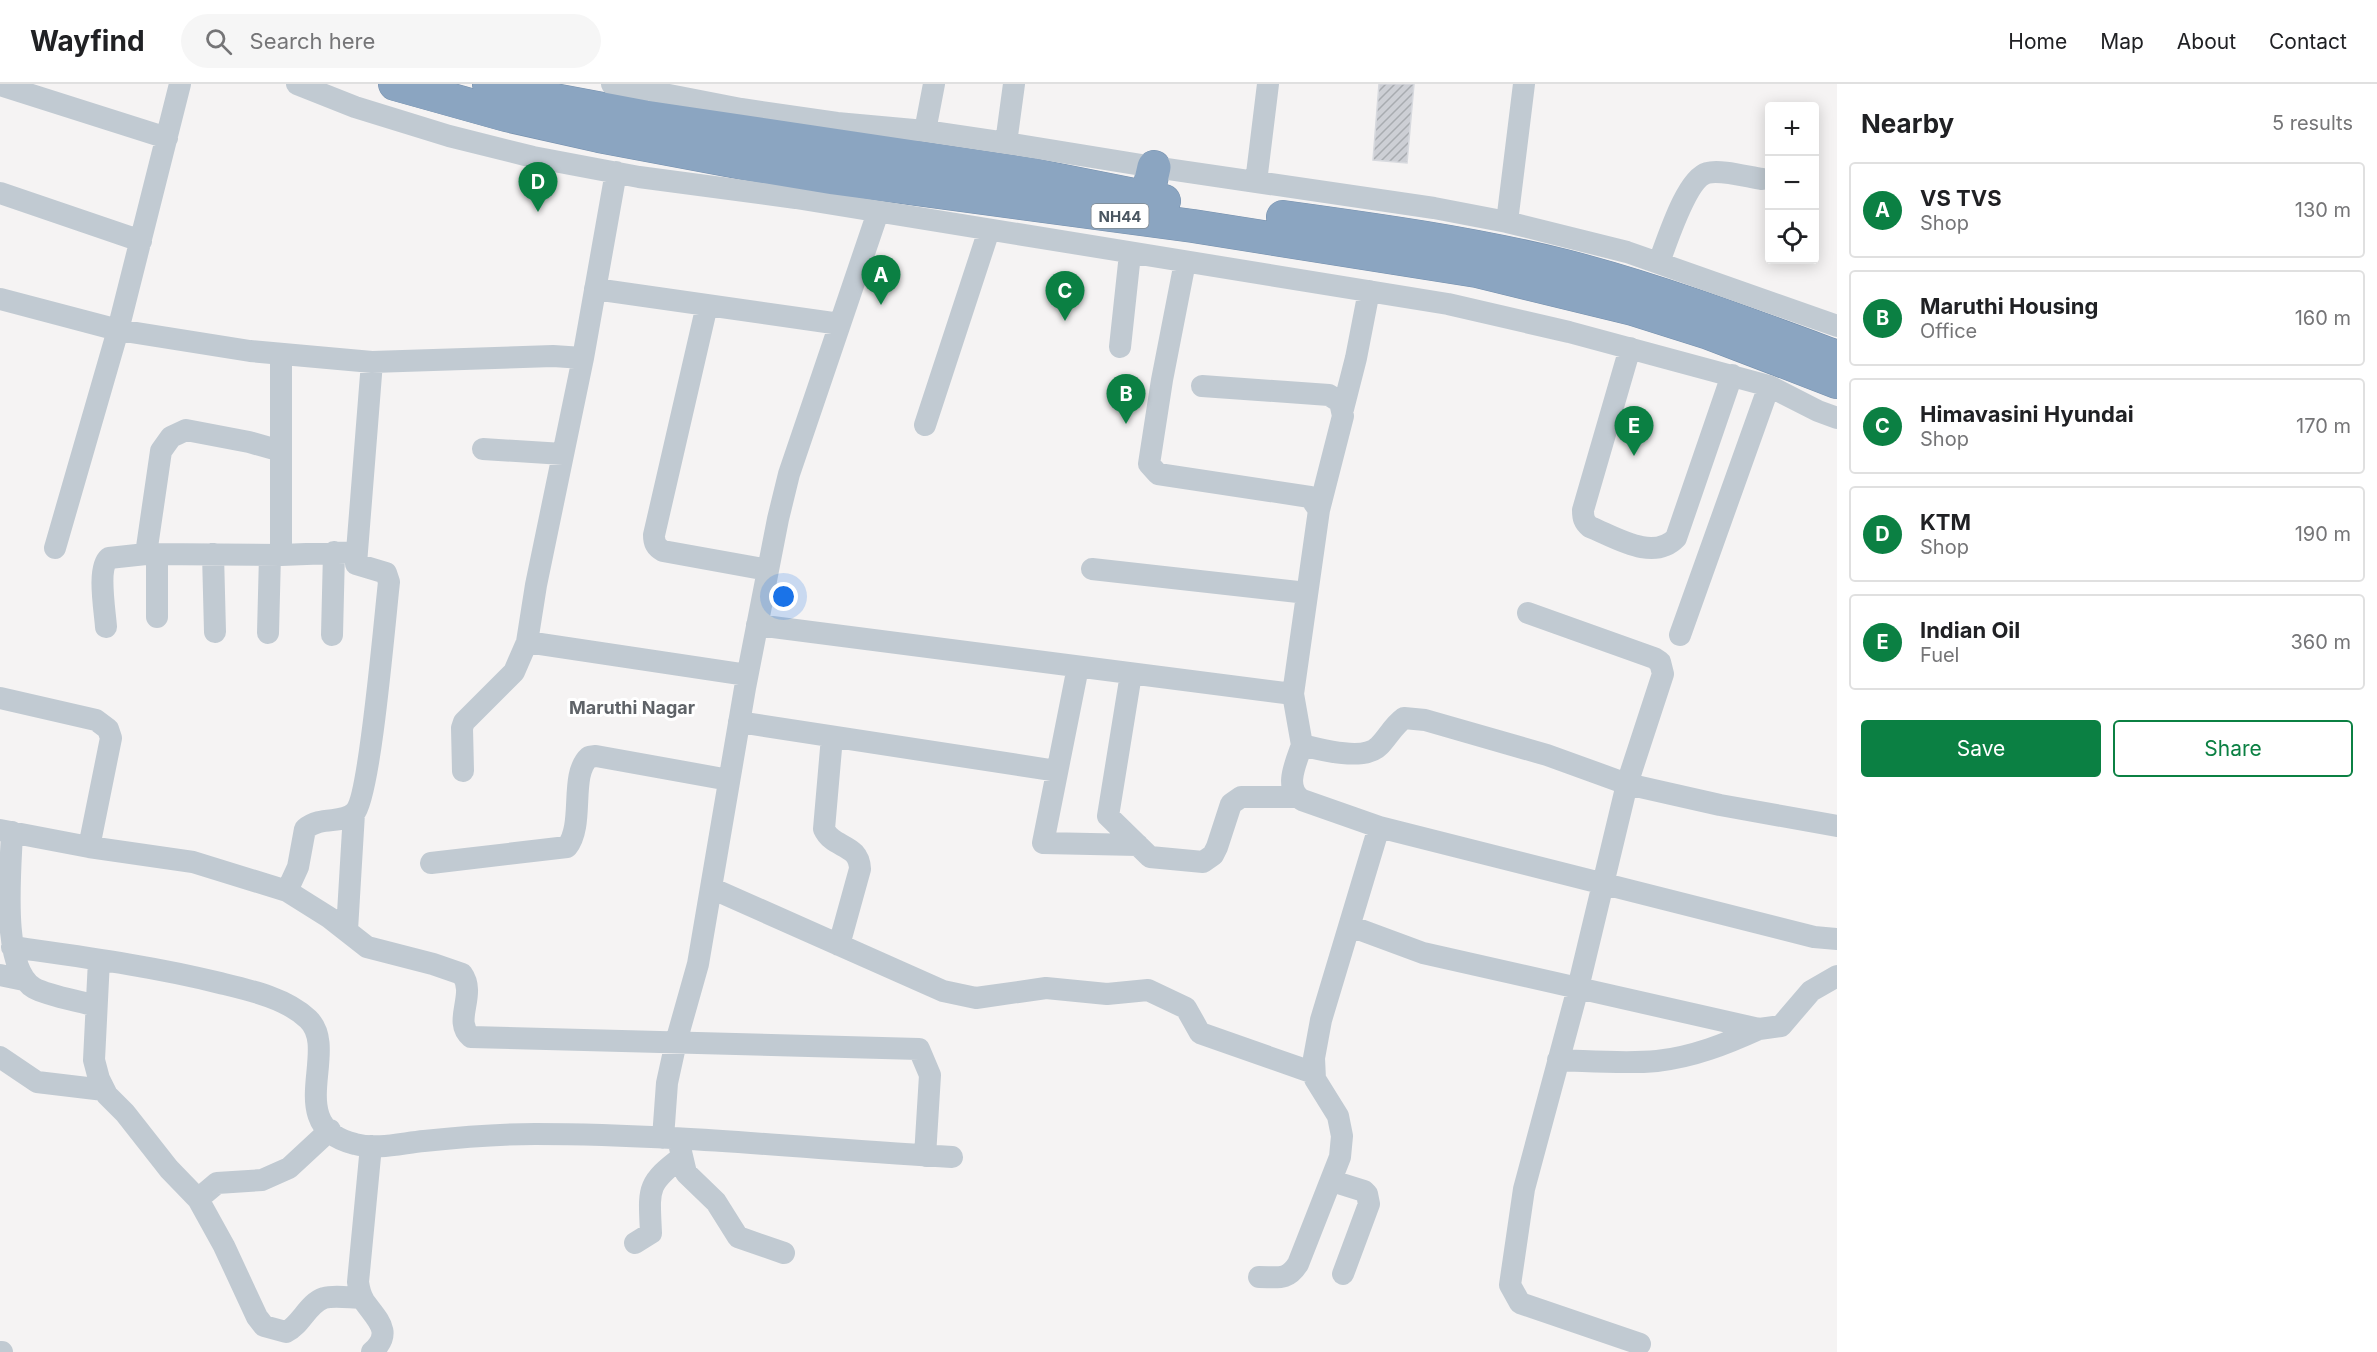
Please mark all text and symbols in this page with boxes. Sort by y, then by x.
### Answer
search box [181,14,601,68]
text: Wayfind [30,24,145,58]
icon: search [202,25,235,58]
text: Search here [250,28,375,54]
text: Home [2008,29,2067,54]
text: Map [2100,29,2144,54]
text: About [2177,29,2236,54]
text: Contact [2269,29,2347,54]
map controls [1765,102,1819,264]
button: + [1765,102,1819,156]
text: Nearby [1861,108,1954,139]
text: 5 results [2272,111,2353,135]
button: − [1765,156,1819,210]
pin: D [518,162,558,212]
text: VS TVS [1920,185,2002,211]
text: A [1875,198,1890,222]
text: 130 m [2295,198,2351,222]
road number: NH44 [1092,204,1148,228]
button: locate [1765,210,1819,264]
text: Shop [1920,211,1969,235]
pin: A [862,256,900,305]
pin: C [1046,272,1084,321]
text: Maruthi Housing [1920,293,2098,319]
text: B [1876,306,1889,330]
text: 160 m [2295,306,2351,330]
text: Office [1920,319,1977,343]
pin: B [1106,374,1146,424]
text: Himavasini Hyundai [1920,401,2134,427]
pin: E [1614,406,1654,456]
text: C [1875,414,1890,438]
text: 170 m [2296,414,2351,438]
text: Shop [1920,427,1969,451]
text: KTM [1920,509,1971,535]
text: D [1875,522,1890,546]
text: 190 m [2295,522,2351,546]
text: Shop [1920,535,1969,559]
your location [769,582,798,611]
text: Indian Oil [1920,617,2020,643]
text: E [1876,630,1889,654]
text: 360 m [2290,630,2351,654]
text: Fuel [1920,643,1959,667]
district label: Maruthi Nagar [569,697,695,718]
button: Save [1861,720,2101,777]
button: Share [2113,720,2353,777]

